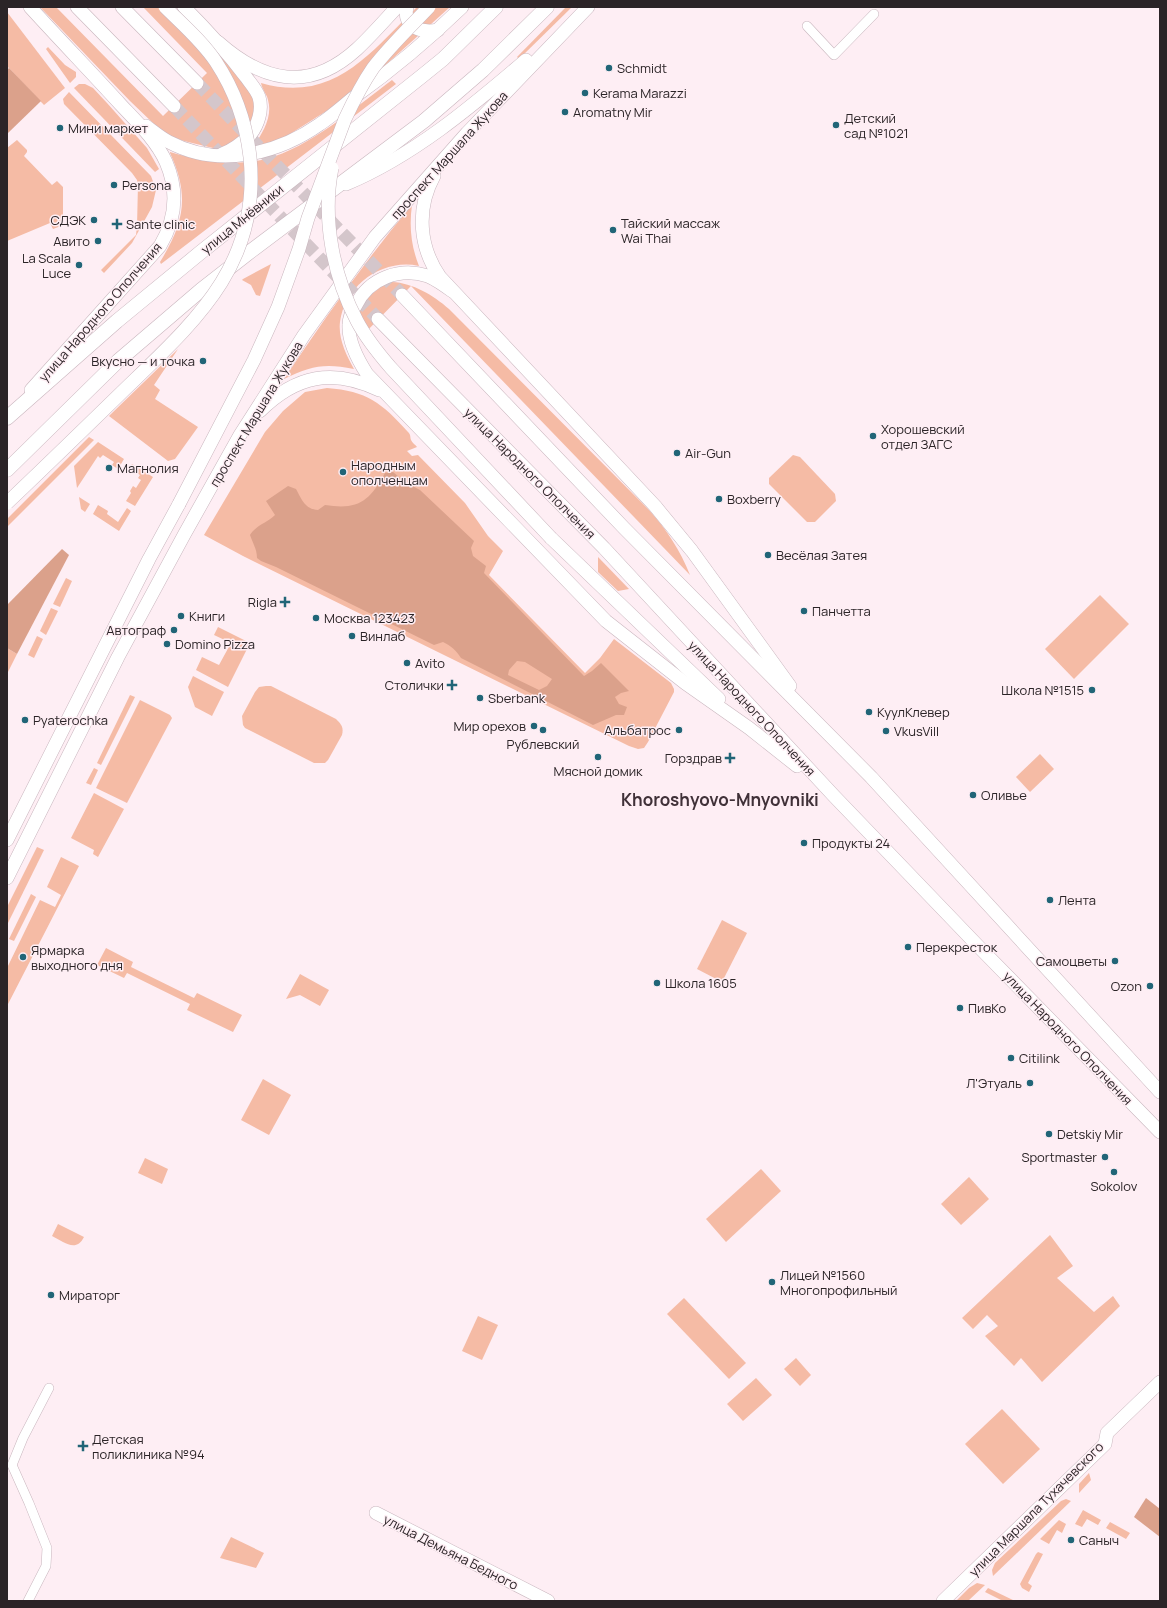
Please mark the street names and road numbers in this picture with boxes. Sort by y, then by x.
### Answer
street label: проспект Маршала Жукова [386,87,512,223]
street label: улица Мнёвники [197,180,287,258]
street label: улица Народного Ополчения [34,239,166,385]
street label: проспект Маршала Жукова [205,338,307,490]
street label: улица Народного Ополчения [460,403,600,543]
street label: улица Народного Ополчения [684,636,820,780]
street label: улица Народного Ополчения [999,967,1137,1109]
street label: улица Маршала Тухачевского [965,1438,1107,1580]
street label: улица Демьяна Бедного [380,1510,522,1594]

